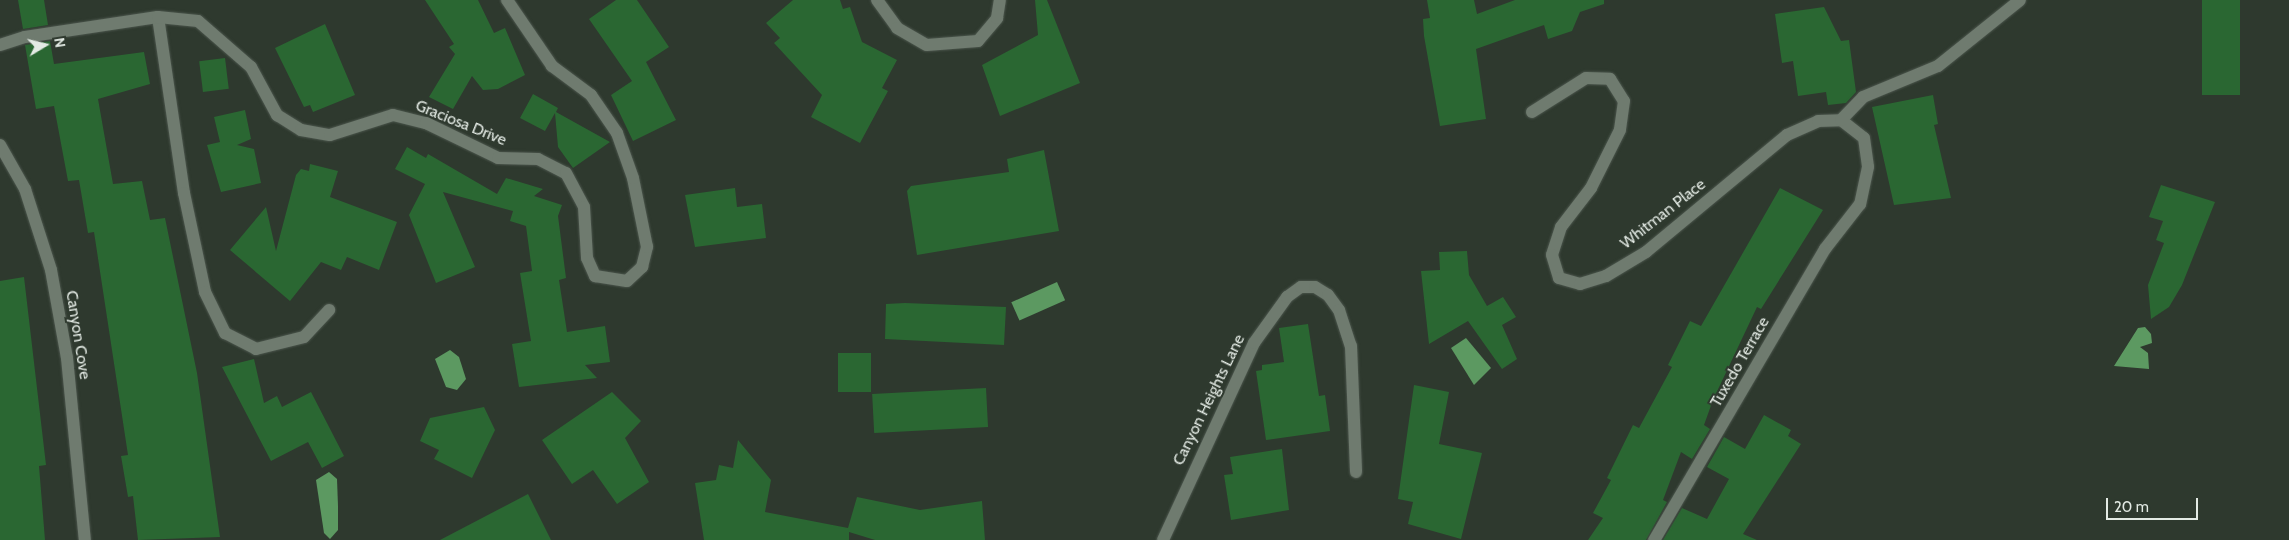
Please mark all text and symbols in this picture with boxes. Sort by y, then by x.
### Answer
north arrow [20,20,70,70]
text: N [50,36,69,49]
street label: Graciosa Drive [413,96,509,150]
street label: Whitman Place [1617,175,1709,253]
street label: Canyon Cove [61,289,95,381]
street label: Tuxedo Terrace [1706,314,1774,410]
street label: Canyon Heights Lane [1169,331,1249,469]
scale bar [2109,488,2202,520]
text: 20 m [2114,498,2149,516]

